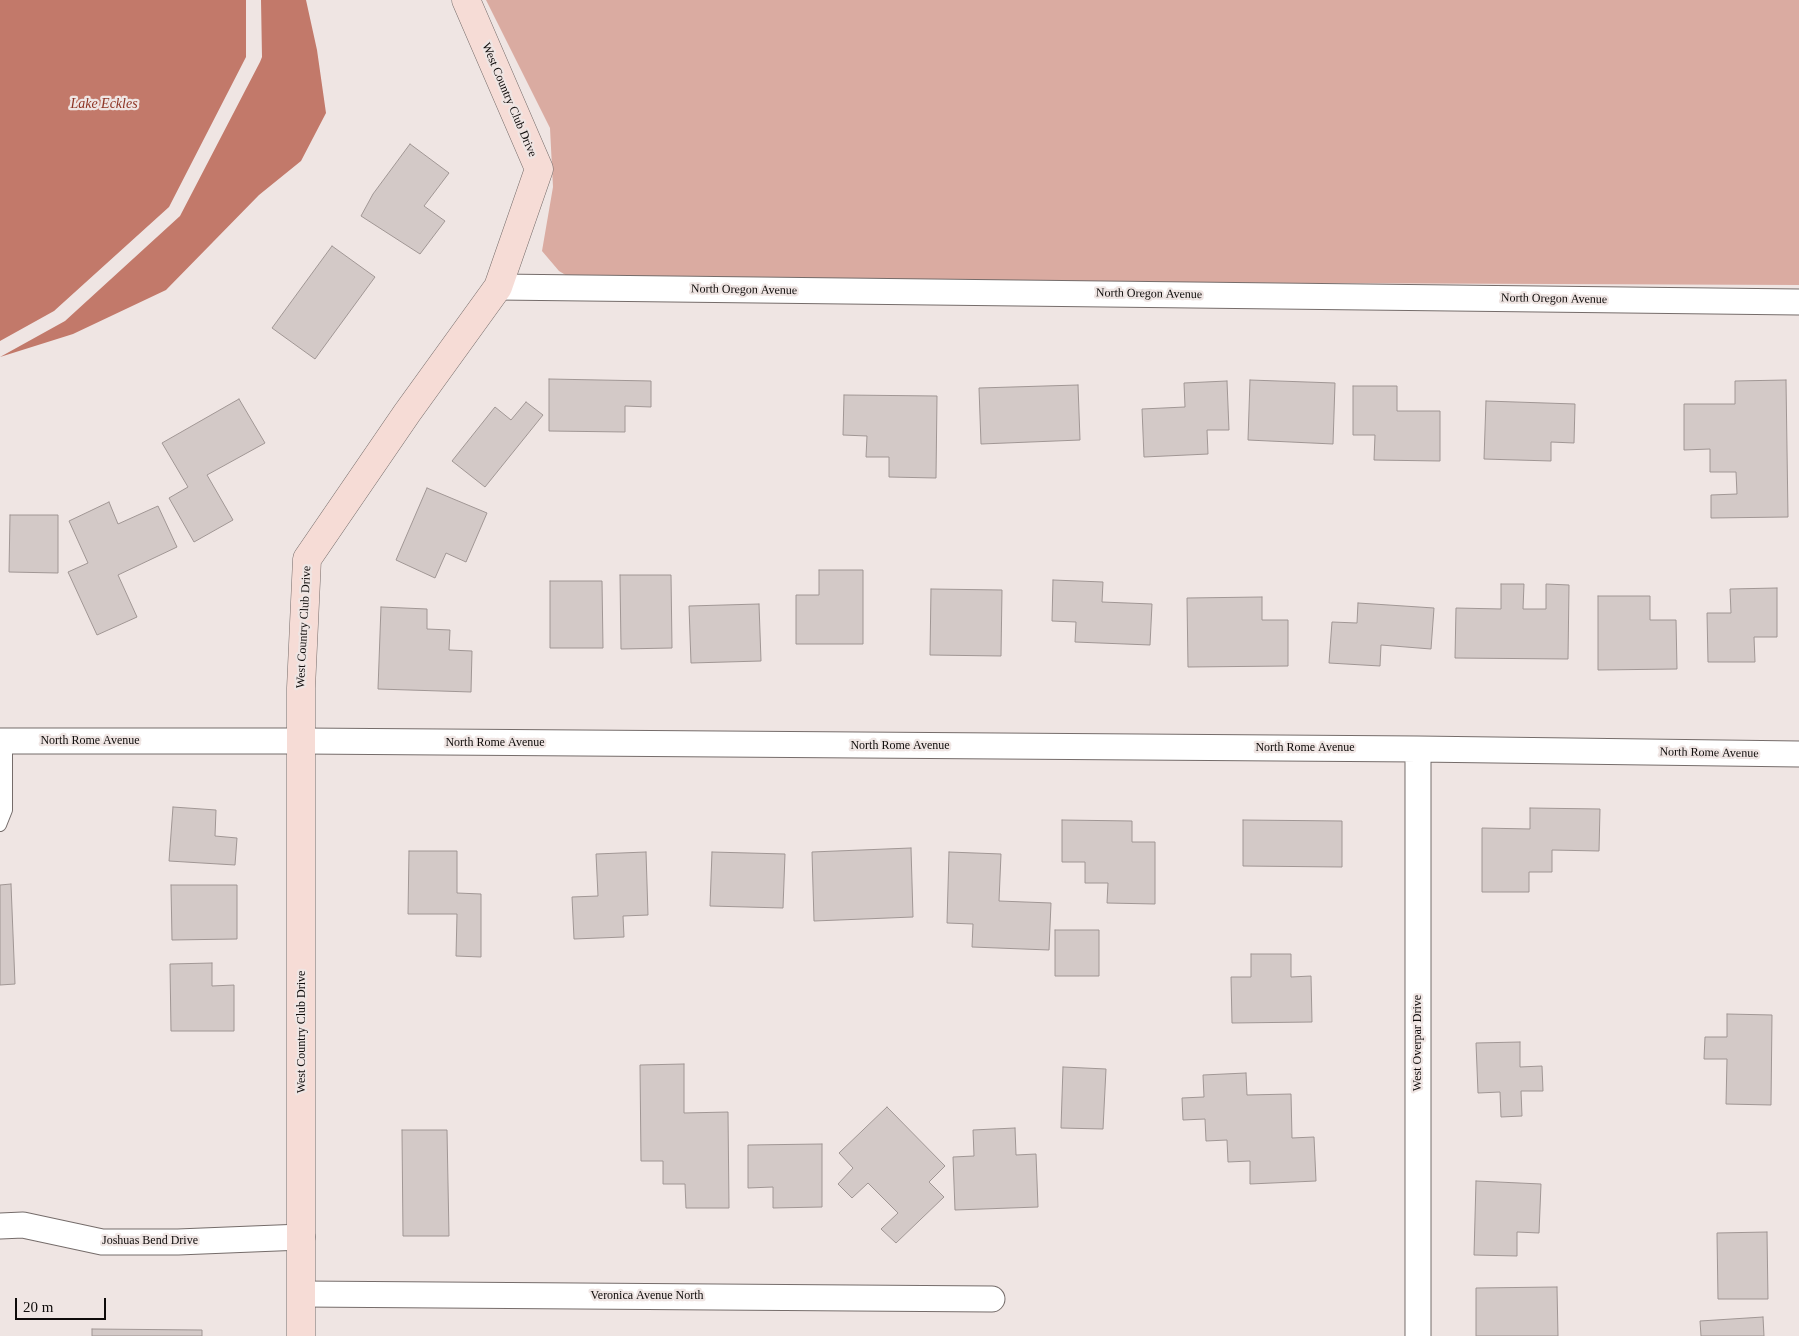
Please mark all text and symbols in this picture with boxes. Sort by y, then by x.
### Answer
street label: West Country Club Drive [478,41,540,159]
water label: Lake Eckles [70,96,138,112]
street label: North Oregon Avenue [691,282,797,298]
street label: North Oregon Avenue [1096,286,1202,302]
street label: North Oregon Avenue [1501,291,1607,307]
street label: West Country Club Drive [294,565,314,689]
street label: North Rome Avenue [40,734,140,748]
street label: North Rome Avenue [445,736,545,750]
street label: North Rome Avenue [850,739,950,753]
street label: North Rome Avenue [1255,741,1355,755]
street label: North Rome Avenue [1659,745,1759,761]
street label: West Country Club Drive [295,971,309,1093]
street label: West Overpar Drive [1411,995,1425,1091]
street label: Joshuas Bend Drive [102,1234,198,1248]
scale bar [18,1288,109,1320]
street label: Veronica Avenue North [590,1289,704,1303]
text: 20 m [23,1299,53,1315]

